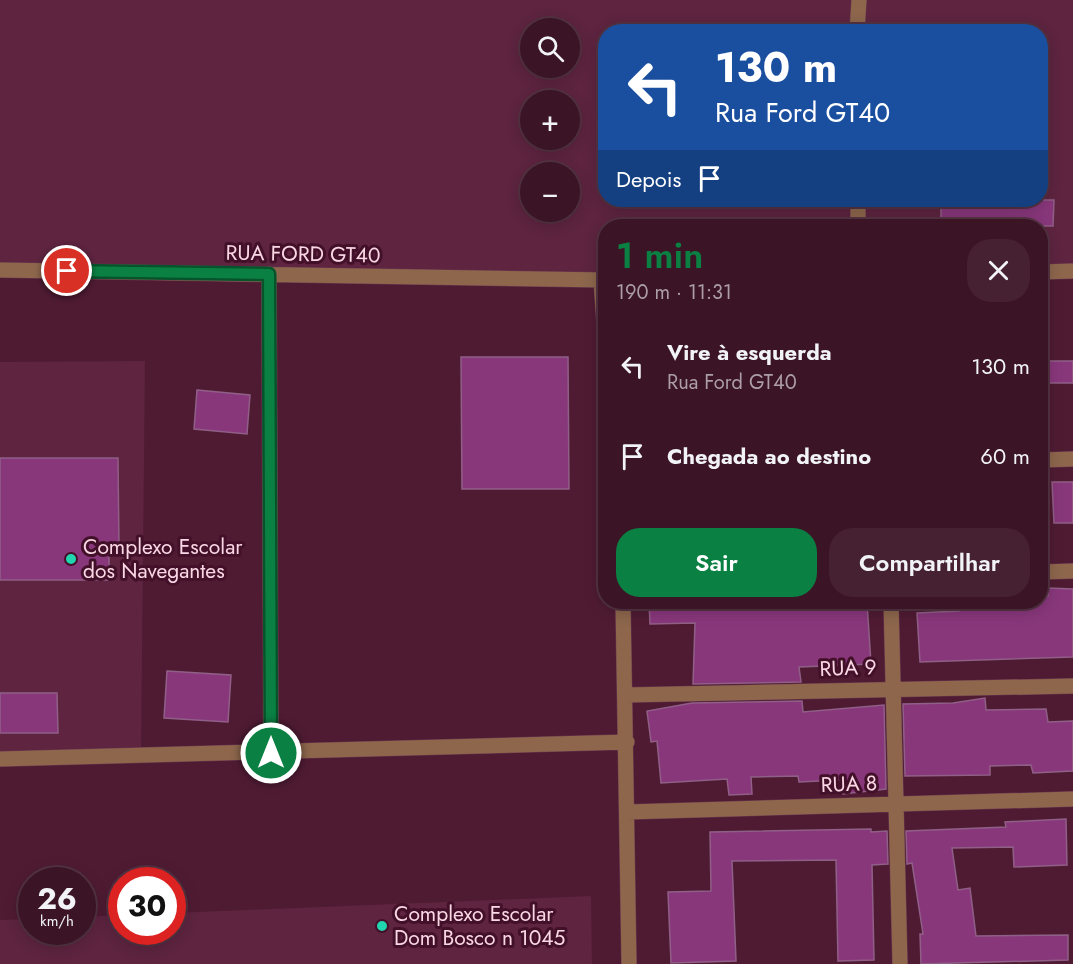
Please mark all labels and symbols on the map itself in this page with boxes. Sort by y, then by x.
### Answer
street label: RUA FORD GT40 [225,238,381,270]
pin [41,245,92,296]
place label: Complexo Escolar dos Navegantes [83,532,243,586]
marker: Complexo Escolar dos Navegantes [64,552,78,566]
street label: RUA 9 [819,652,877,684]
position arrow [239,721,303,785]
street label: RUA 8 [820,768,878,800]
speed limit sign: 30 [108,867,186,945]
place label: Complexo Escolar Dom Bosco n 1045 [394,899,565,953]
marker: Complexo Escolar Dom Bosco n 1045 [375,919,389,933]

